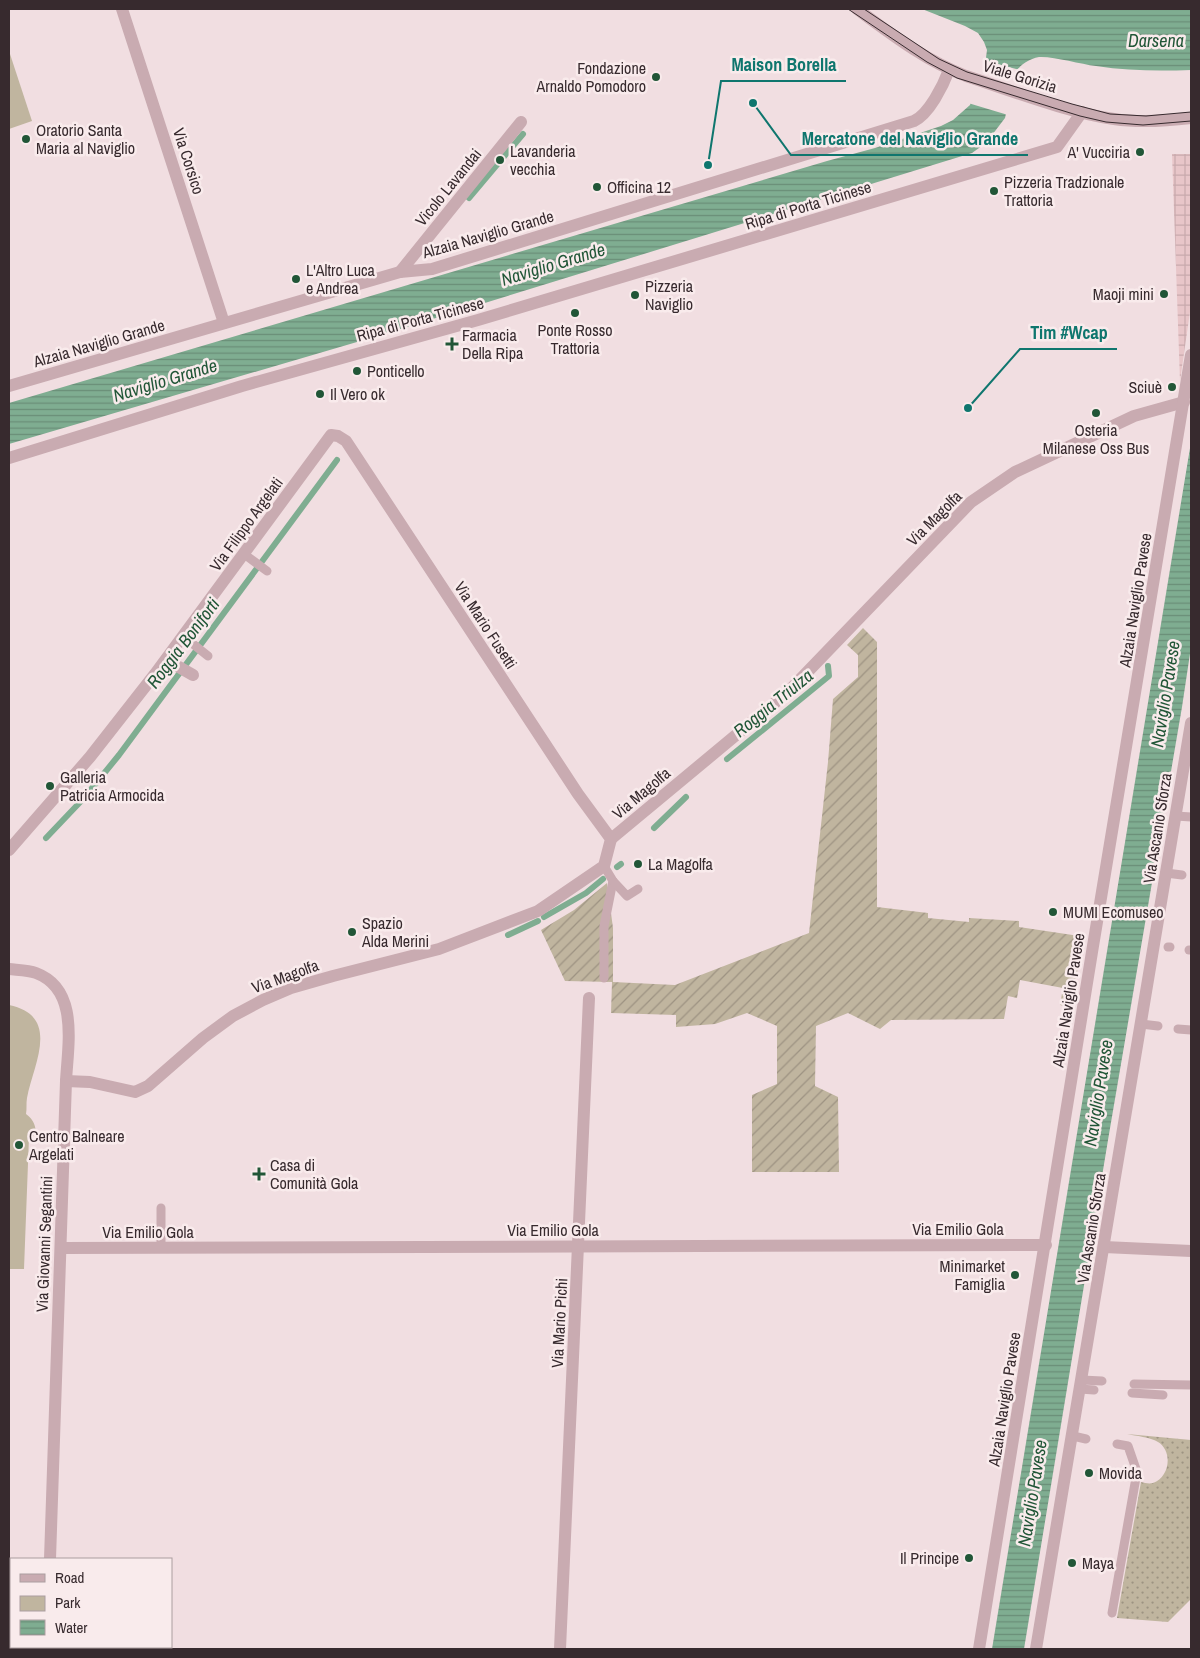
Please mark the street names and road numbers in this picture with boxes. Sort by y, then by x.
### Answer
street label: Viale Gorizia [980,54,1060,98]
street label: Via Corsico [168,125,210,197]
street label: Vicolo Lavandai [410,144,486,230]
street label: Ripa di Porta Ticinese [742,175,874,235]
street label: Alzaia Naviglio Grande [419,205,556,264]
street label: Ripa di Porta Ticinese [354,291,486,347]
street label: Alzaia Naviglio Grande [30,314,167,373]
street label: Via Filippo Argelati [204,472,288,576]
street label: Via Magolfa [902,485,967,550]
street label: Alzaia Naviglio Pavese [1113,531,1156,670]
street label: Via Mario Fusetti [449,577,523,673]
street label: Via Magolfa [607,762,675,824]
street label: Via Ascanio Sforza [1137,771,1177,885]
street label: Alzaia Naviglio Pavese [1046,931,1089,1070]
street label: Via Magolfa [248,953,322,998]
street label: Via Ascanio Sforza [1071,1171,1111,1285]
street label: Via Giovanni Segantini [31,1176,57,1312]
street label: Via Emilio Gola [912,1218,1005,1240]
street label: Via Emilio Gola [507,1219,600,1241]
street label: Via Emilio Gola [102,1221,195,1243]
street label: Via Mario Pichi [546,1277,572,1369]
street label: Alzaia Naviglio Pavese [982,1330,1025,1469]

